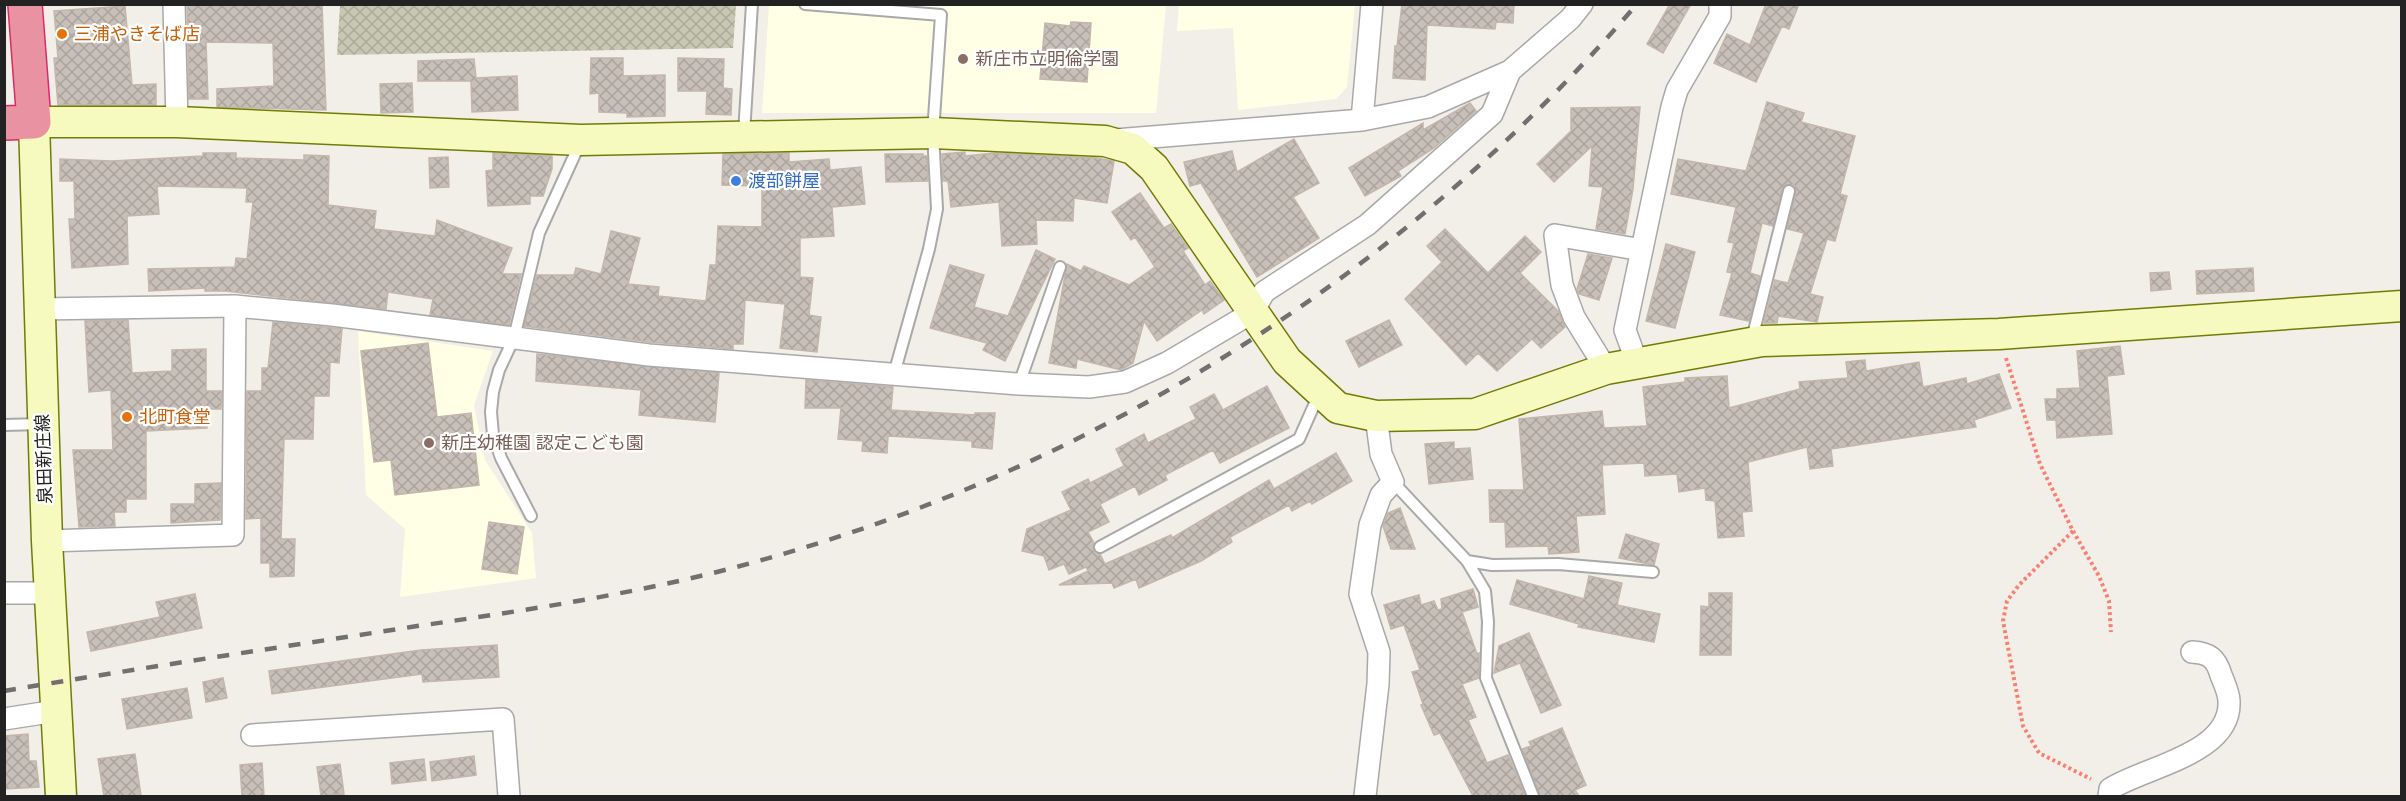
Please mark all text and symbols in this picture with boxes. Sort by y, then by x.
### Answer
place label: 三浦やきそば店 [74,22,200,46]
marker: 三浦やきそば店 [55,27,69,41]
place label: 新庄市立明倫学園 [975,47,1119,71]
marker: 新庄市立明倫学園 [956,52,970,66]
place label: 渡部餅屋 [748,169,820,193]
marker: 渡部餅屋 [729,174,743,188]
place label: 北町食堂 [139,405,211,429]
marker: 北町食堂 [120,410,134,424]
street label: 泉田新庄線 [30,414,58,504]
place label: 新庄幼稚園 認定こども園 [441,431,644,455]
marker: 新庄幼稚園 認定こども園 [422,436,436,450]

